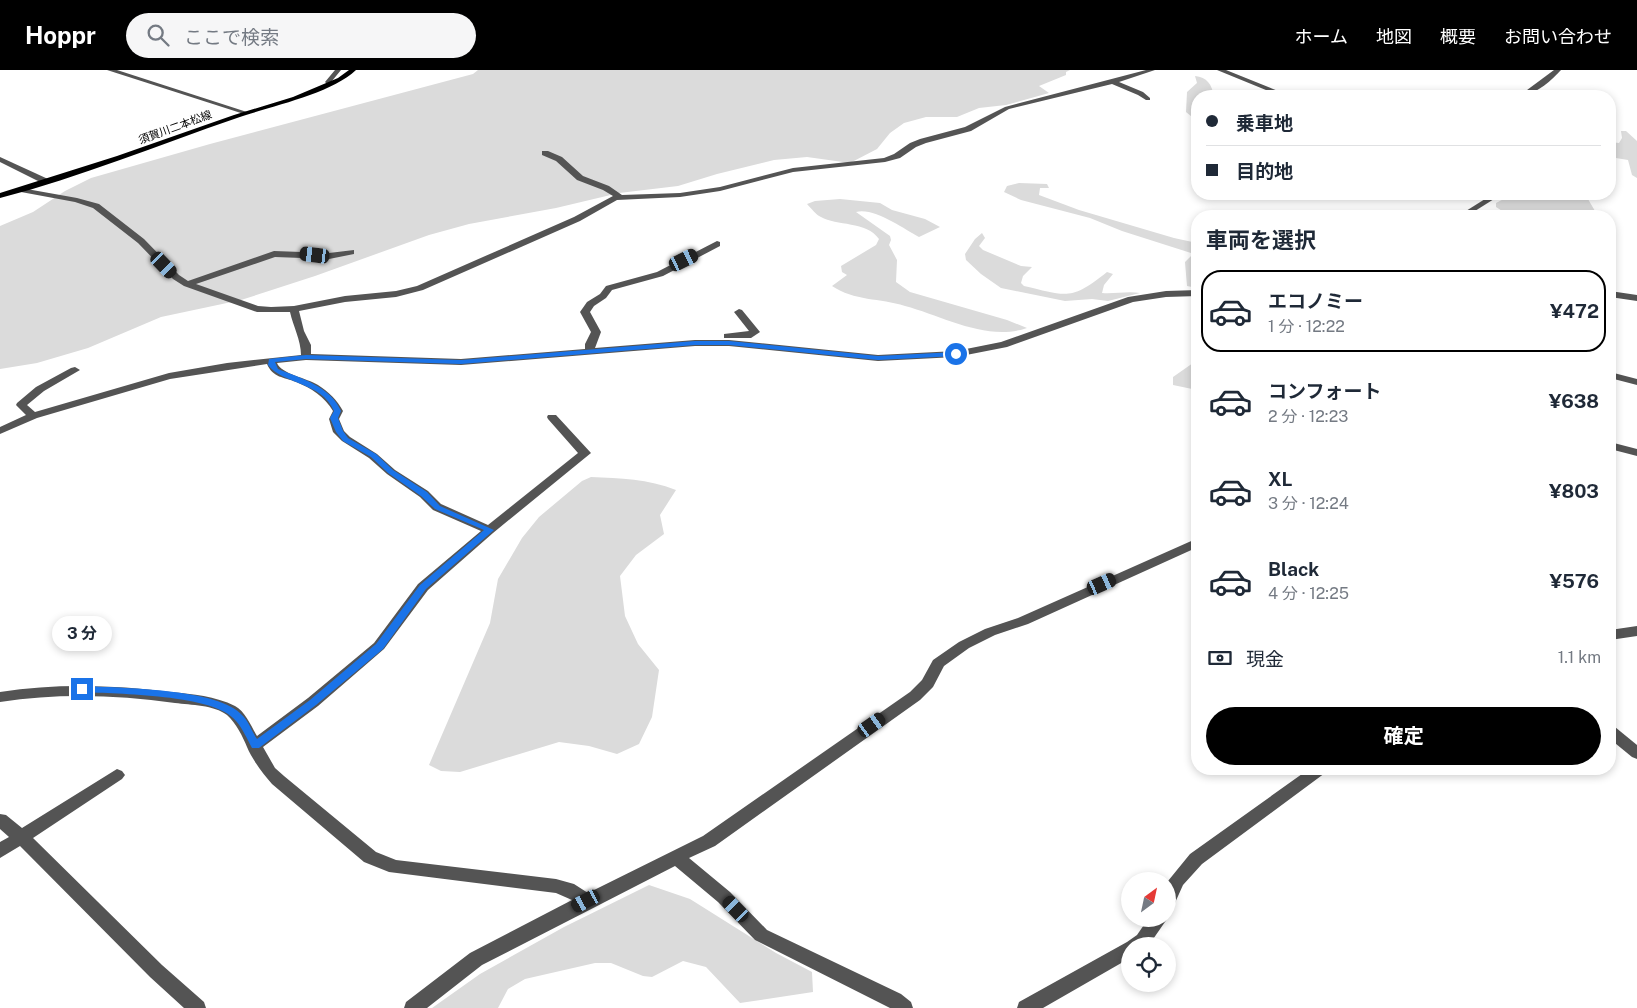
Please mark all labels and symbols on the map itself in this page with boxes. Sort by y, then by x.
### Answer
street label: 須賀川二本松線 [137,108,213,146]
car [299,246,330,264]
car [667,247,700,273]
car [148,249,179,281]
route start [945,343,967,365]
car [1085,571,1118,597]
callout: 3 分 [52,616,112,652]
route end [71,678,93,700]
car [855,710,888,740]
north arrow [1121,872,1176,928]
car [569,887,602,915]
car [720,893,751,925]

